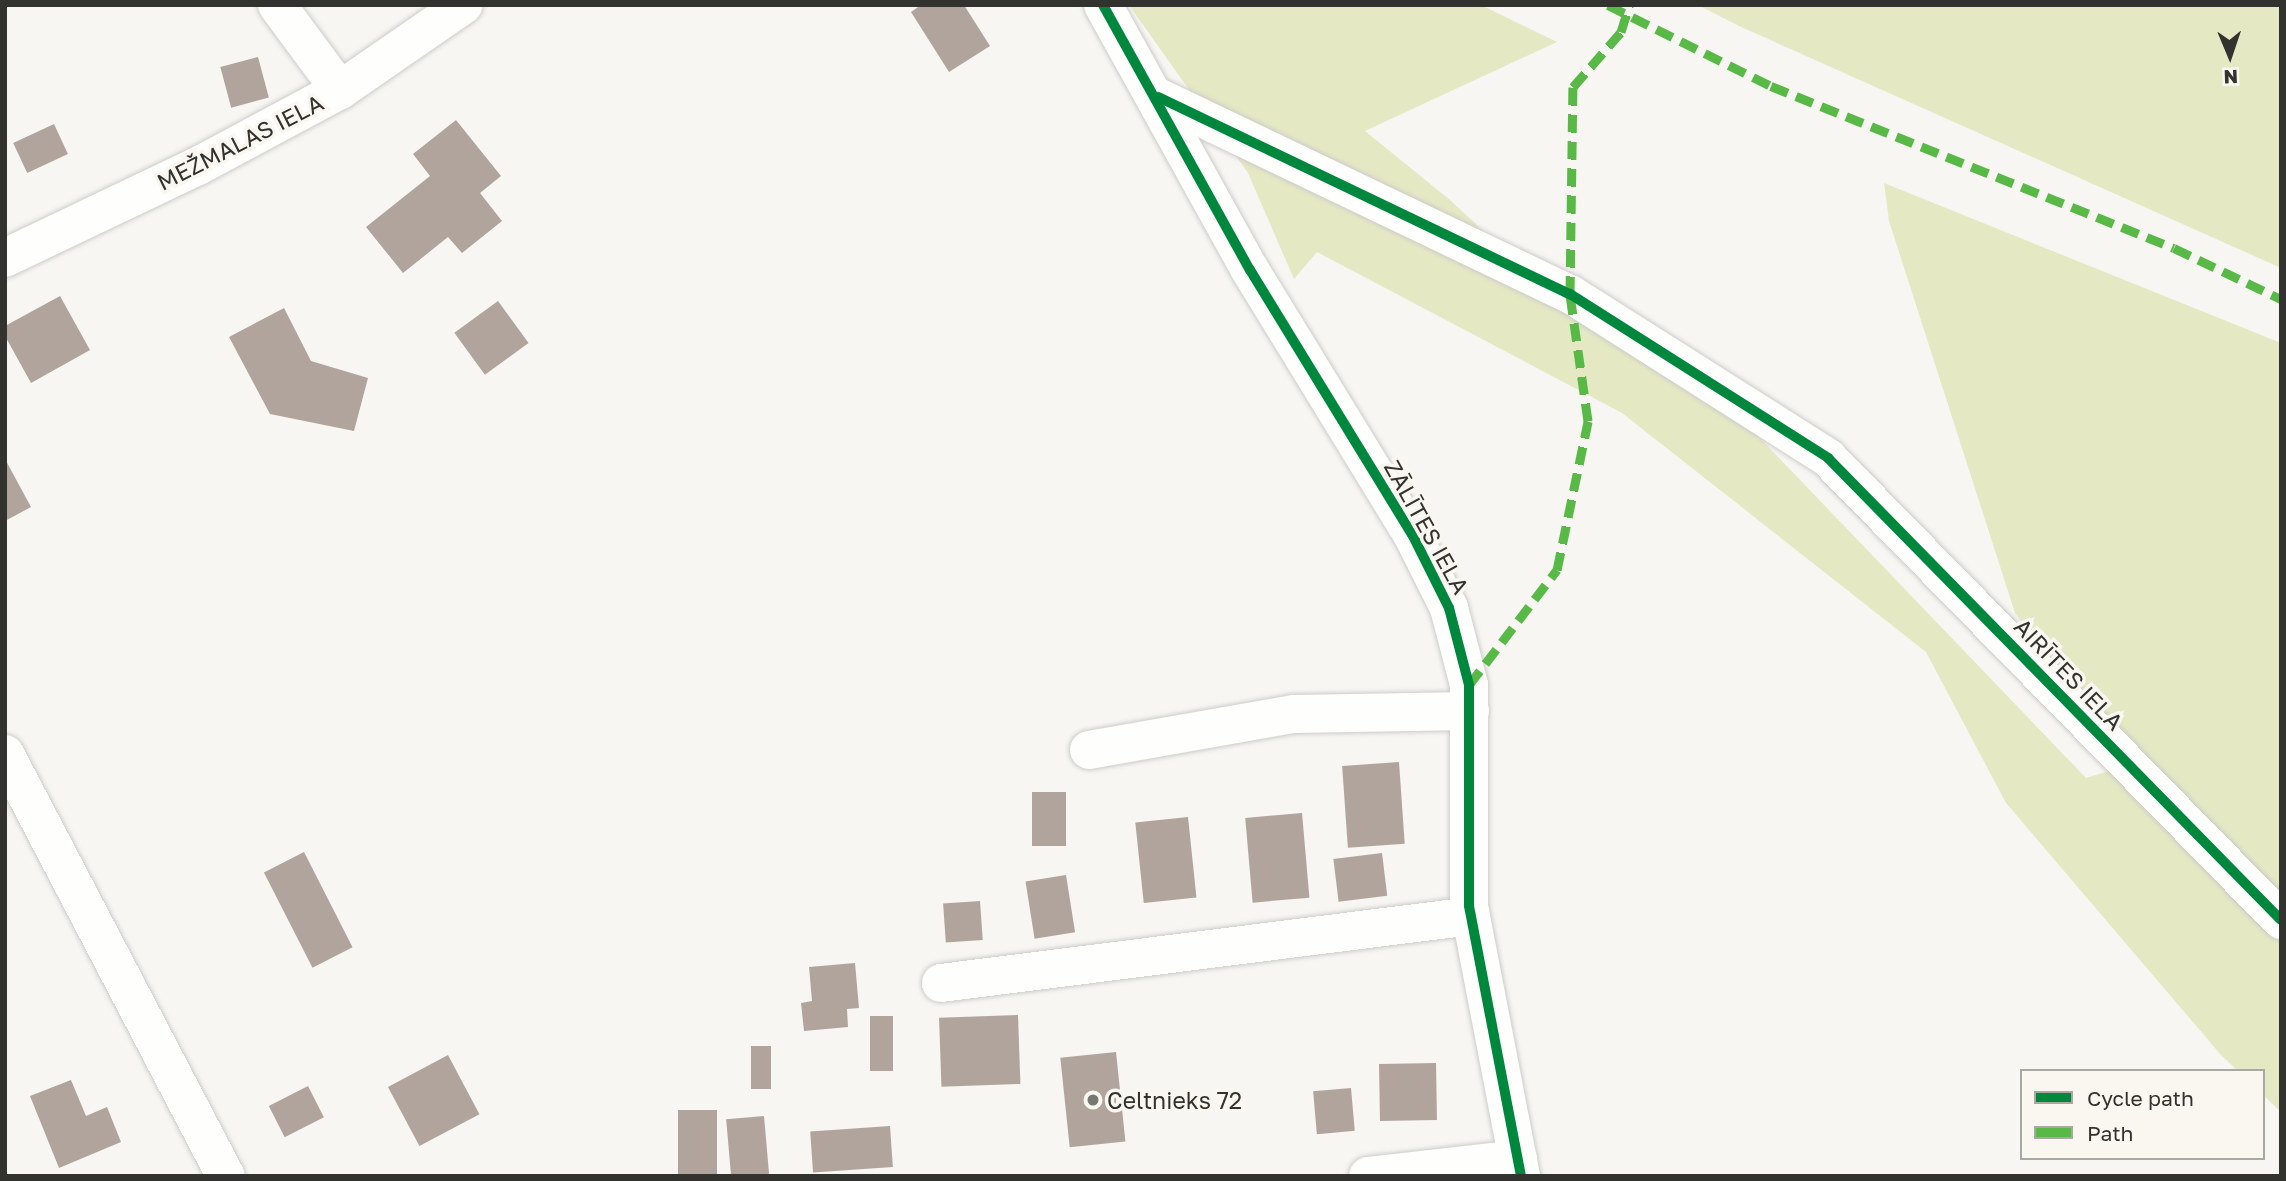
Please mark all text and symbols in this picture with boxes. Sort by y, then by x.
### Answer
north arrow [2195,21,2265,91]
text: N [2223,66,2238,89]
street label: MEŽMALAS IELA [152,88,328,196]
street label: ZĀLĪTES IELA [1379,455,1475,599]
street label: AIRĪTES IELA [2009,612,2129,736]
legend [2020,1069,2265,1160]
text: Cycle path [2087,1085,2194,1111]
place label: Celtnieks 72 [1107,1086,1242,1114]
marker: Celtnieks 72 [1085,1092,1101,1108]
text: Path [2087,1120,2134,1146]

